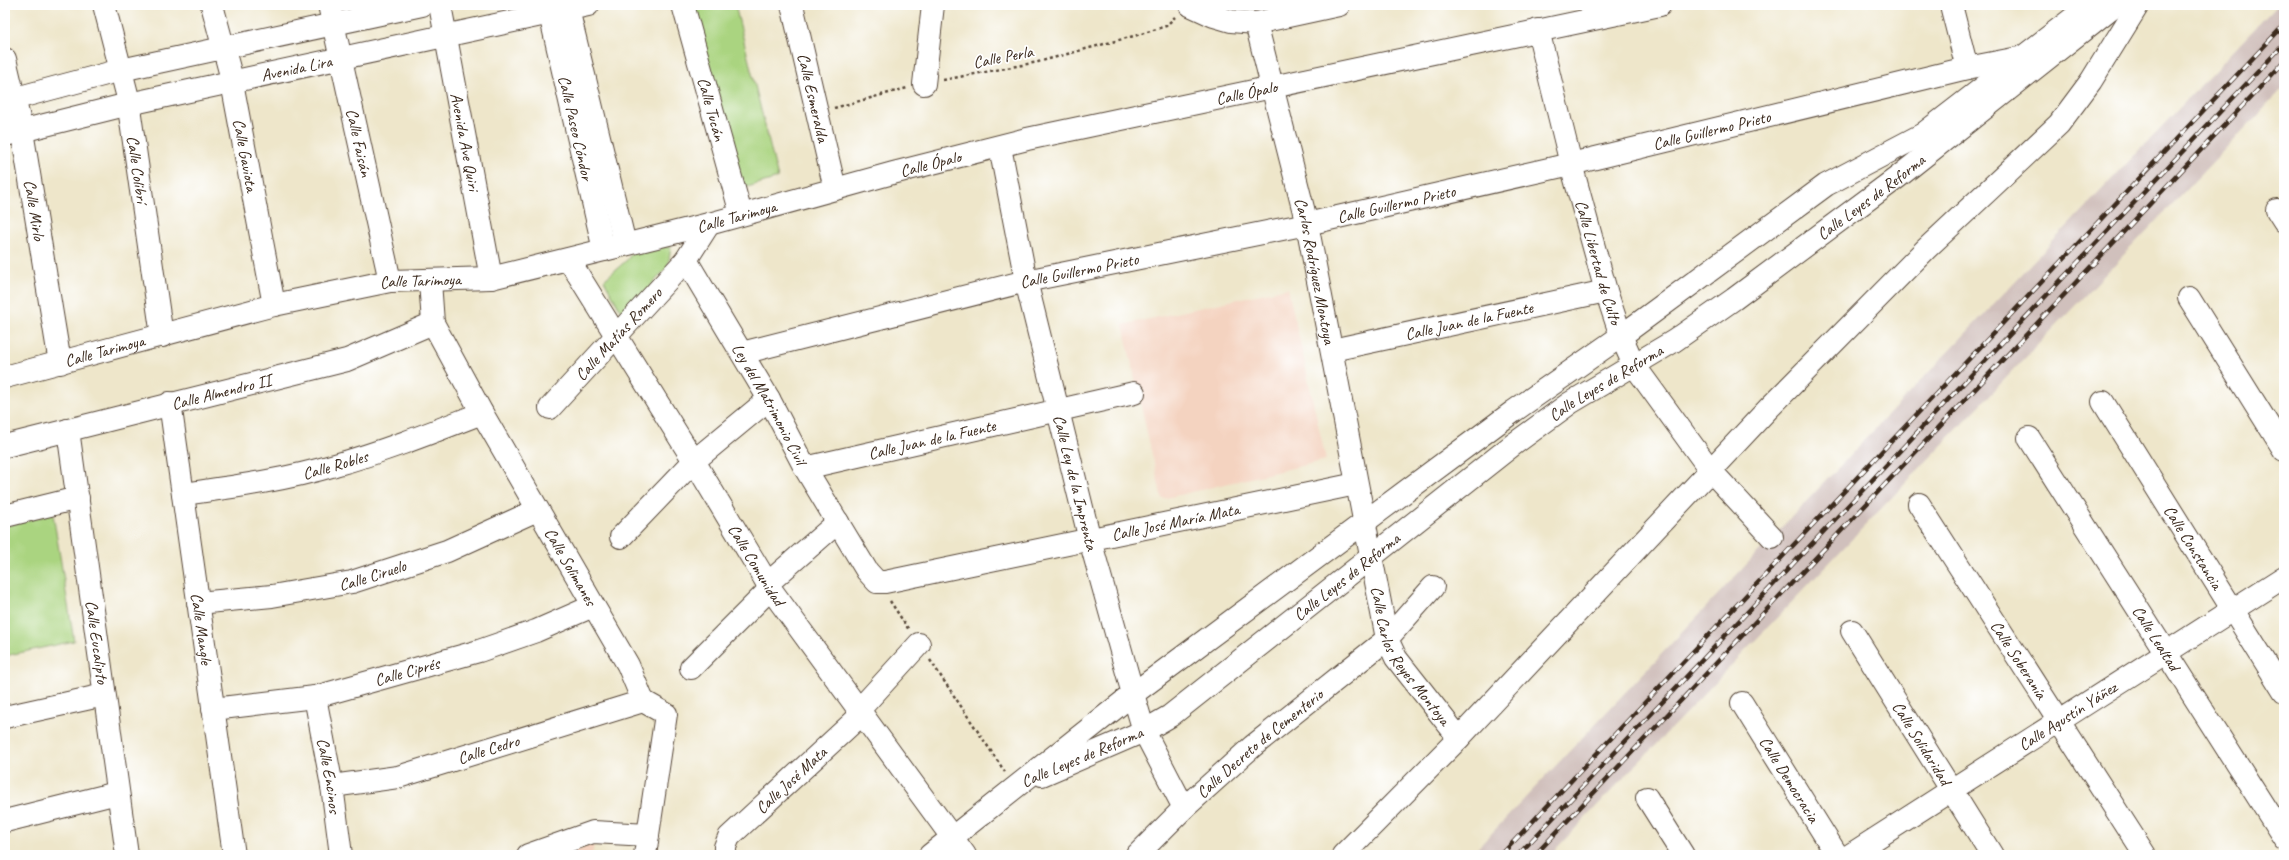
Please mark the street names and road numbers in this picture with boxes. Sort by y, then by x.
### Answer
street label: Calle Perla [971,41,1036,73]
street label: Avenida Lira [259,50,335,86]
street label: Calle Esmeralda [793,51,834,145]
street label: Calle Paseo Cóndor [554,73,599,184]
street label: Calle Tucán [693,75,731,145]
street label: Calle Ópalo [1214,75,1281,109]
street label: Avenida Ave Quiri [446,91,485,194]
street label: Calle Guillermo Prieto [1651,105,1773,154]
street label: Calle Faisán [342,107,377,180]
street label: Calle Gaviota [229,117,263,195]
street label: Calle Colibrí [123,134,154,208]
street label: Calle Ópalo [898,145,965,181]
street label: Calle Leyes de Reforma [1812,149,1930,244]
street label: Calle Mirlo [20,178,50,243]
street label: Calle Guillermo Prieto [1335,180,1458,227]
street label: Calle Tarimoya [694,195,780,237]
street label: Carlos Rodríguez Montoya [1290,195,1341,347]
street label: Calle Libertad de Culto [1571,198,1628,329]
street label: Calle Guillermo Prieto [1017,248,1141,293]
street label: Calle Tarimoya [377,268,463,293]
street label: Calle Matías Romero [570,282,667,385]
street label: Calle Juan de la Fuente [1403,296,1536,344]
street label: Calle Tarimoya [62,329,149,371]
street label: Ley del Matrimonio Civil [727,339,813,471]
street label: Calle Leyes de Reforma [1544,339,1667,426]
street label: Calle Almendro II [169,368,277,414]
street label: Calle Ley de la Imprenta [1049,412,1103,554]
street label: Calle Juan de la Fuente [866,414,999,464]
street label: Calle Robles [300,445,371,484]
street label: Calle José María Mata [1110,498,1243,545]
street label: Calle Constancia [2159,501,2229,595]
street label: Calle Comunidad [724,520,791,612]
street label: Calle Solimanes [540,524,603,611]
street label: Calle Leyes de Reforma [1289,527,1405,625]
street label: Calle Ciruelo [337,554,409,595]
street label: Calle Carlos Reyes Montoya [1367,584,1457,731]
street label: Calle Mangle [187,592,218,667]
street label: Calle Eucalipto [81,599,114,686]
street label: Calle Lealtad [2128,601,2187,677]
street label: Calle Soberanía [1986,616,2053,704]
street label: Calle Ciprés [372,652,444,690]
street label: Calle Agustín Yáñez [2014,676,2122,755]
street label: Calle Decreto de Cementerio [1192,683,1329,802]
street label: Calle Solidaridad [1888,697,1957,791]
street label: Calle Leyes de Reforma [1018,721,1147,792]
street label: Calle Cedro [455,729,522,768]
street label: Calle Democracia [1755,732,1825,828]
street label: Calle Encinos [313,736,346,817]
street label: Calle José Mata [751,741,832,818]

